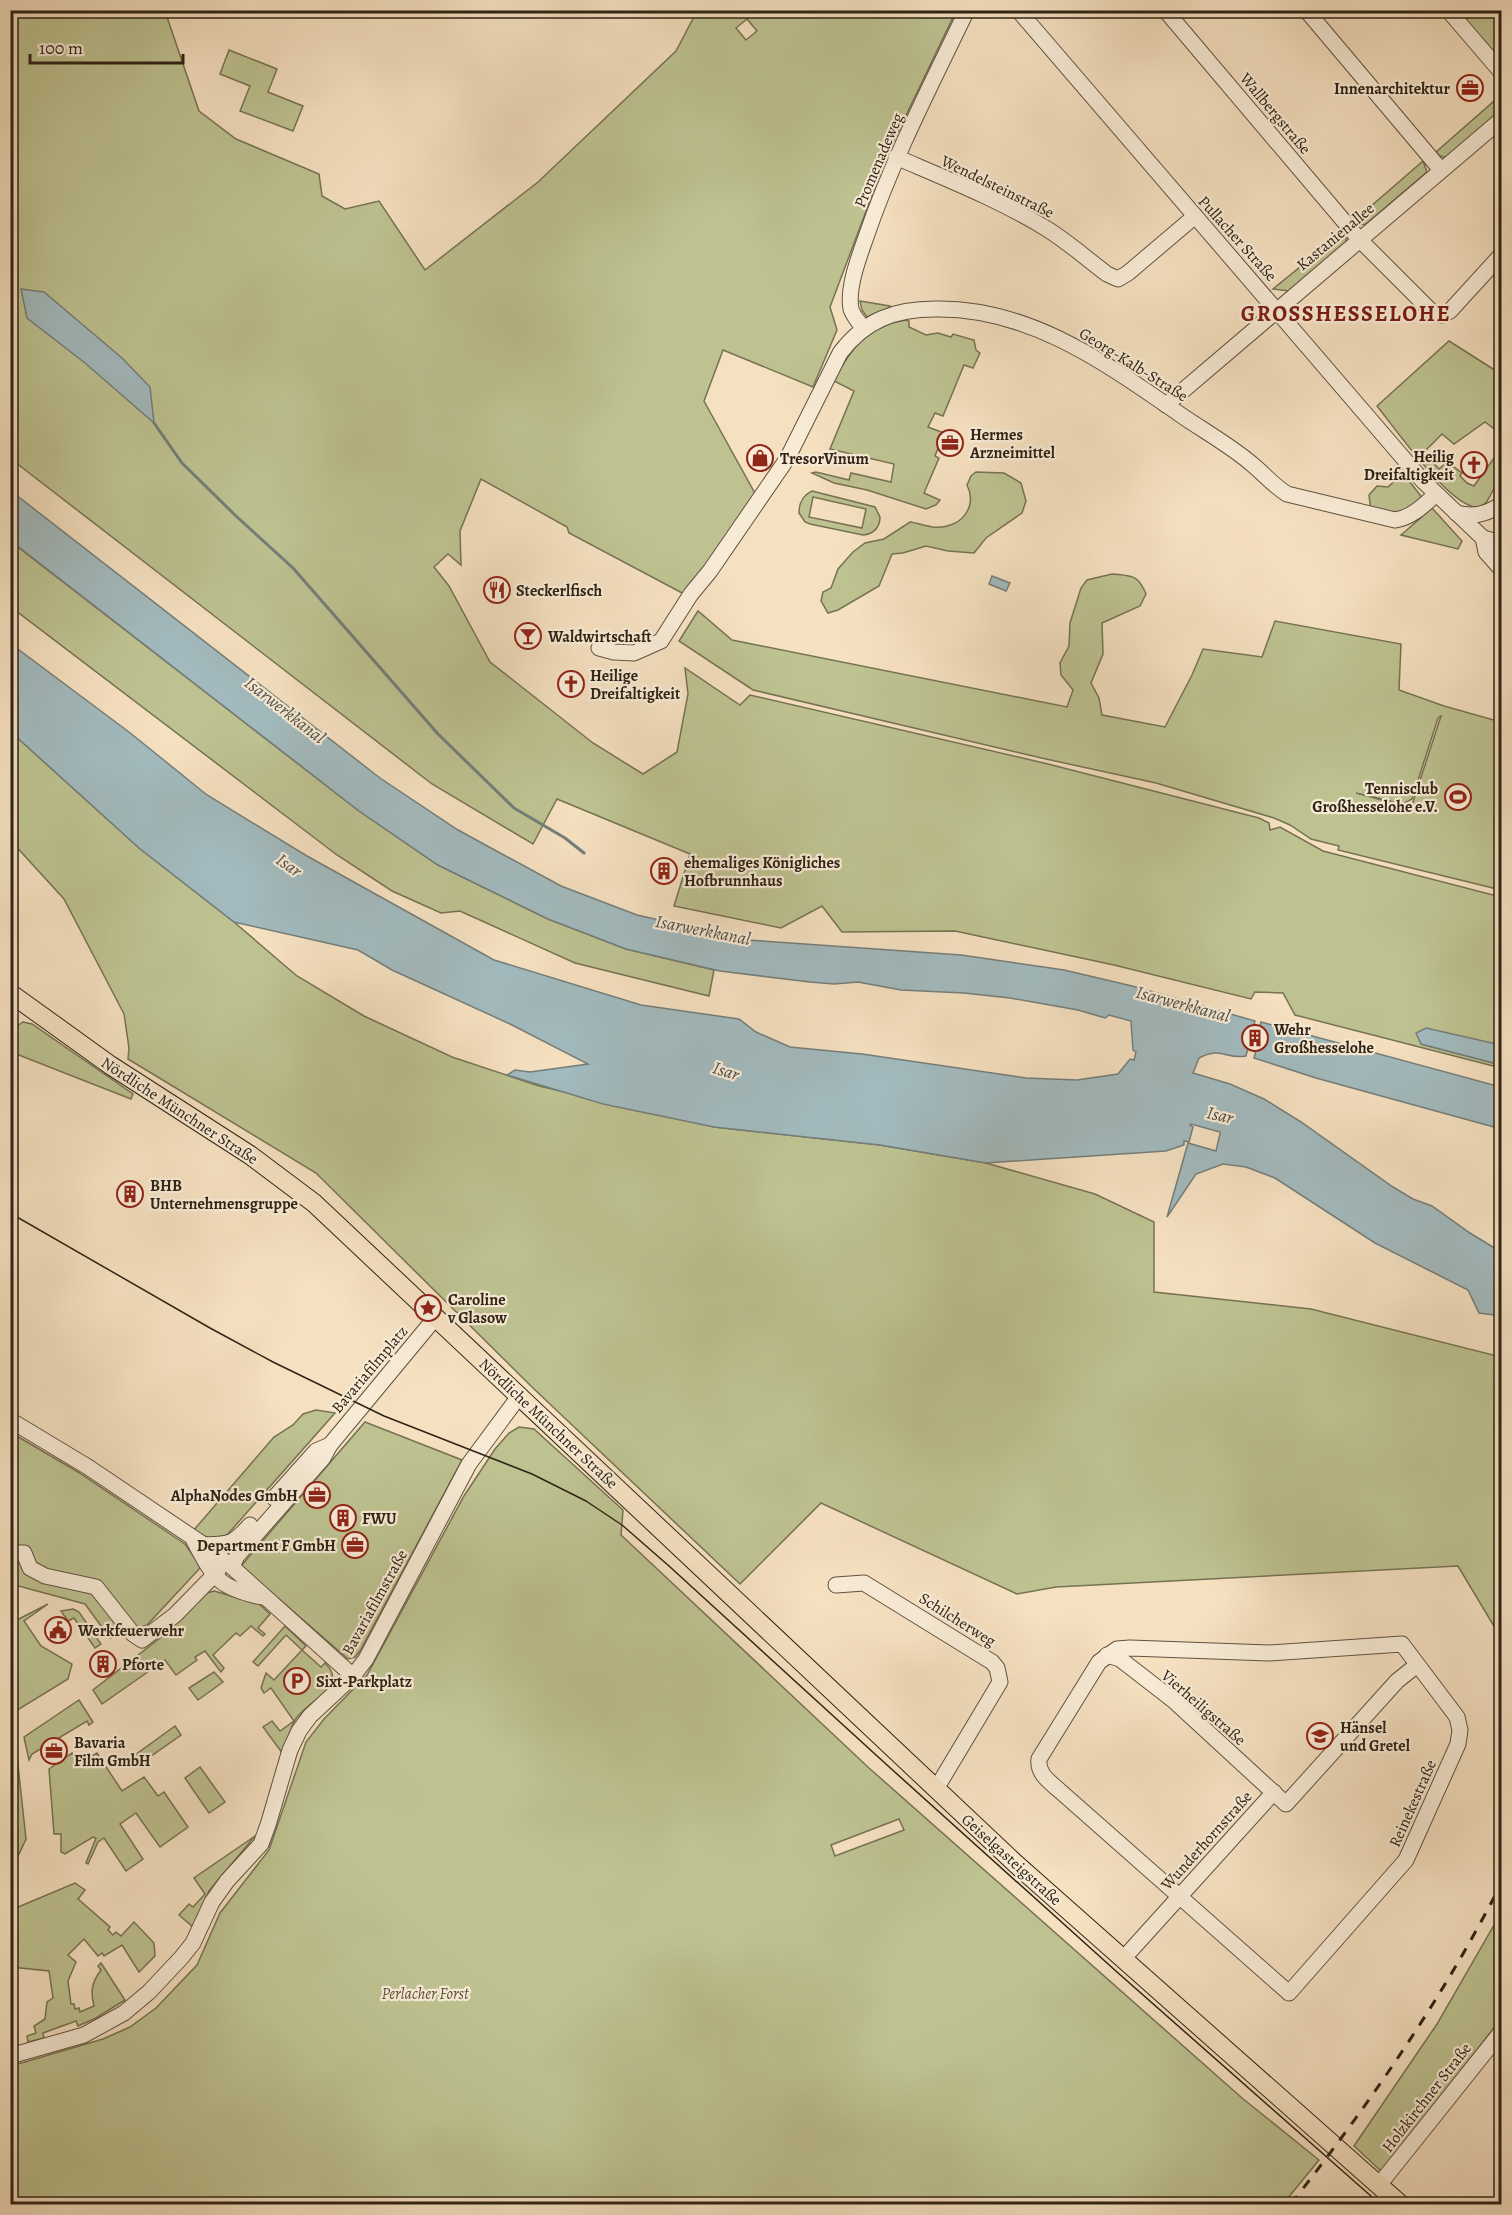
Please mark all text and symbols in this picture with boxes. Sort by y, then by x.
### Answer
scale bar [30,27,183,65]
text: 100 m [39,36,83,60]
street label: Wallbergstraße [1234,67,1316,159]
office icon: Innenarchitektur [1455,73,1485,103]
place label: Innenarchitektur [1334,78,1450,100]
street label: Promenadeweg [849,110,909,211]
street label: Wendelsteinstraße [936,150,1058,224]
street label: Pullacher Straße [1193,191,1282,286]
street label: Kastanienallee [1292,198,1379,276]
district label: GROSSHESSELOHE [1241,299,1451,329]
street label: Georg-Kalb-Straße [1075,323,1192,407]
place label: Hermes Arzneimittel [969,424,1056,464]
office icon: Hermes Arzneimittel [935,428,965,458]
shop icon: TresorVinum [745,443,775,473]
place label: Heilig Dreifaltigkeit [1364,446,1455,486]
place label: TresorVinum [780,448,869,470]
church icon: Heilig Dreifaltigkeit [1459,450,1489,480]
restaurant icon: Steckerlfisch [482,575,512,605]
place label: Steckerlfisch [516,580,602,602]
bar icon: Waldwirtschaft [513,621,543,651]
place label: Waldwirtschaft [547,626,652,648]
place label: Heilige Dreifaltigkeit [590,665,681,705]
church icon: Heilige Dreifaltigkeit [556,669,586,699]
water label: Isarwerkkanal [240,671,331,749]
place label: Tennisclub Großhesselohe e.V. [1312,778,1438,818]
sports icon: Tennisclub Großhesselohe e.V. [1443,782,1473,812]
water label: Isar [271,848,307,883]
place label: ehemaliges Königliches Hofbrunnhaus [684,852,840,892]
building icon: ehemaliges Königliches Hofbrunnhaus [649,856,679,886]
water label: Isarwerkkanal [653,909,753,951]
water label: Isarwerkkanal [1133,980,1233,1028]
place label: Wehr Großhesselohe [1273,1019,1374,1059]
building icon: Wehr Großhesselohe [1240,1023,1270,1053]
street label: Nördliche Münchner Straße [97,1052,262,1170]
water label: Isar [710,1055,743,1087]
water label: Isar [1204,1100,1236,1130]
place label: BHB Unternehmensgruppe [150,1175,298,1215]
building icon: BHB Unternehmensgruppe [115,1179,145,1209]
place label: Caroline v Glasow [447,1289,507,1329]
place icon: Caroline v Glasow [413,1293,443,1323]
street label: Bavariafilmplatz [327,1321,413,1418]
street label: Nördliche Münchner Straße [474,1353,623,1494]
office icon: AlphaNodes GmbH [302,1480,332,1510]
place label: AlphaNodes GmbH [170,1485,298,1507]
building icon: FWU [328,1503,358,1533]
place label: FWU [362,1508,397,1530]
office icon: Department F GmbH [340,1530,370,1560]
place label: Department F GmbH [197,1535,336,1557]
street label: Bavariafilmstraße [337,1546,413,1659]
street label: Schilcherweg [915,1588,1000,1652]
public building icon: Werkfeuerwehr [43,1615,73,1645]
place label: Werkfeuerwehr [77,1620,185,1642]
building icon: Pforte [88,1649,118,1679]
place label: Pforte [122,1654,164,1676]
street label: Vierheiligstraße [1156,1664,1250,1751]
parking icon: Sixt-Parkplatz [282,1666,312,1696]
place label: Sixt-Parkplatz [316,1671,412,1693]
place label: Hänsel und Gretel [1340,1717,1411,1757]
school or university icon: Hänsel und Gretel [1305,1721,1335,1751]
place label: Bavaria Film GmbH [74,1732,151,1772]
office icon: Bavaria Film GmbH [39,1736,69,1766]
street label: Reinekestraße [1384,1756,1442,1851]
street label: Wunderhornstraße [1155,1786,1257,1896]
street label: Geiselgasteigstraße [956,1809,1066,1911]
park label: Perlacher Forst [382,1983,470,2005]
street label: Holzkirchner Straße [1377,2038,1477,2157]

